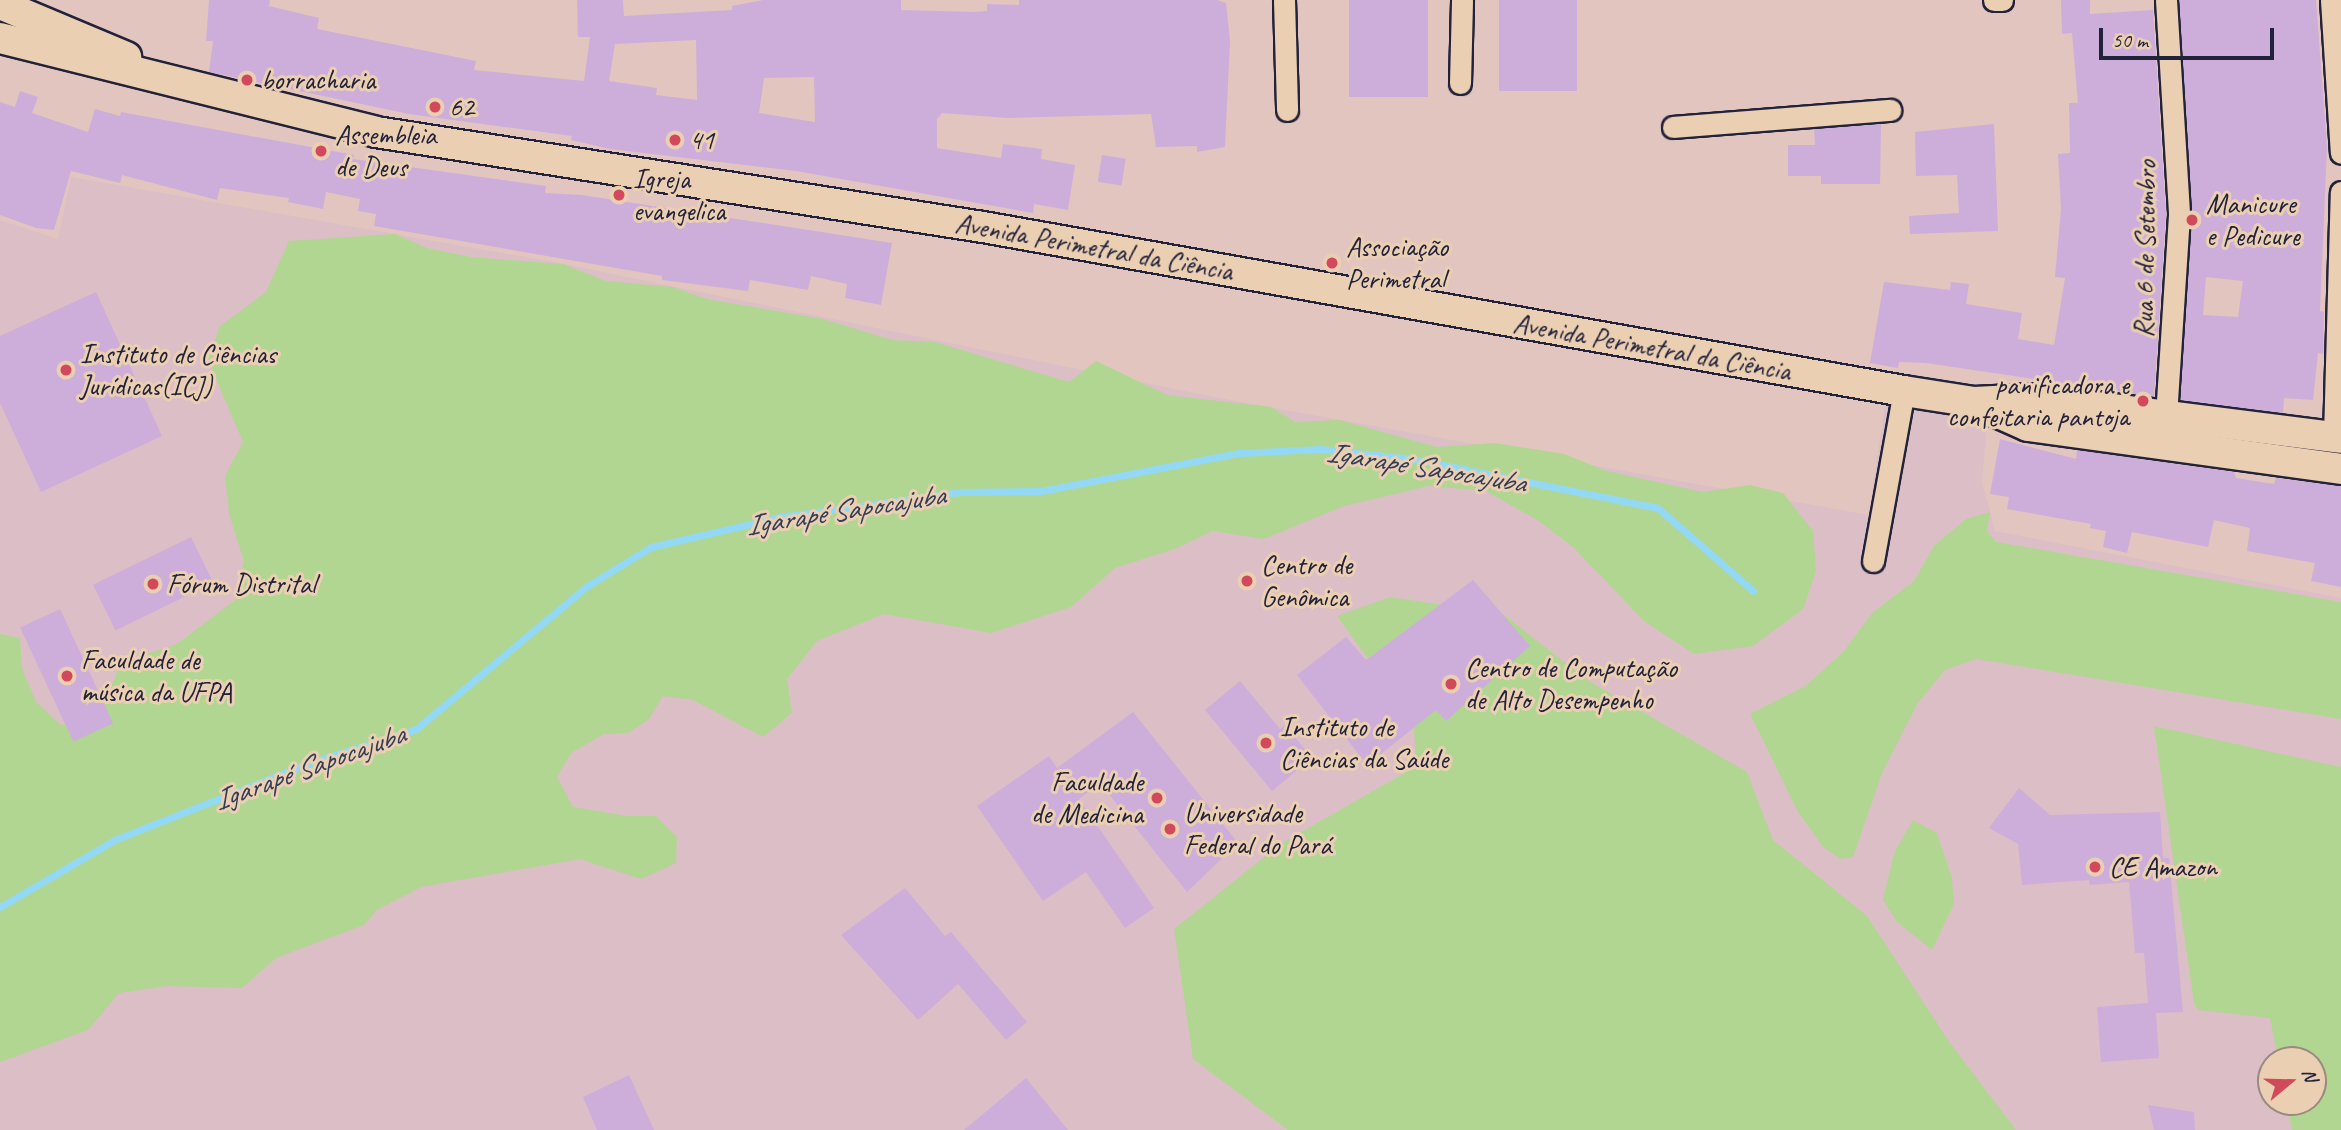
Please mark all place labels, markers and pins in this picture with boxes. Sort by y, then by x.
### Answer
place label: borracharia [261,63,375,97]
marker: borracharia [239,72,255,88]
place label: 62 [449,90,474,124]
marker: 62 [427,99,443,115]
place label: Assembleia de Deus [335,118,436,184]
place label: 41 [689,123,714,157]
marker: 41 [667,132,683,148]
marker: Assembleia de Deus [313,143,329,159]
place label: Igreja evangelica [633,162,725,228]
marker: Igreja evangelica [611,187,627,203]
place label: Manicure e Pedicure [2206,187,2299,253]
marker: Manicure e Pedicure [2184,212,2200,228]
place label: Associação Perimetral [1346,230,1448,296]
marker: Associação Perimetral [1324,255,1340,271]
place label: Instituto de Ciências Jurídicas(ICJ) [80,337,276,403]
marker: Instituto de Ciências Jurídicas(ICJ) [58,362,74,378]
place label: panificadora e confeitaria pantoja [1947,368,2129,434]
marker: panificadora e confeitaria pantoja [2135,393,2151,409]
place label: Centro de Genômica [1261,548,1352,614]
place label: Fórum Distrital [167,567,315,601]
marker: Centro de Genômica [1239,573,1255,589]
marker: Fórum Distrital [145,576,161,592]
place label: Faculdade de música da UFPA [81,643,232,709]
place label: Centro de Computação de Alto Desempenho [1465,651,1675,717]
marker: Faculdade de música da UFPA [59,668,75,684]
marker: Centro de Computação de Alto Desempenho [1443,676,1459,692]
place label: Instituto de Ciências da Saúde [1280,710,1449,776]
marker: Instituto de Ciências da Saúde [1258,735,1274,751]
place label: Faculdade de Medicina [1031,765,1143,831]
marker: Faculdade de Medicina [1149,790,1165,806]
place label: Universidade Federal do Pará [1184,796,1333,862]
marker: Universidade Federal do Pará [1162,821,1178,837]
place label: CE Amazon [2109,850,2217,884]
marker: CE Amazon [2087,859,2103,875]

